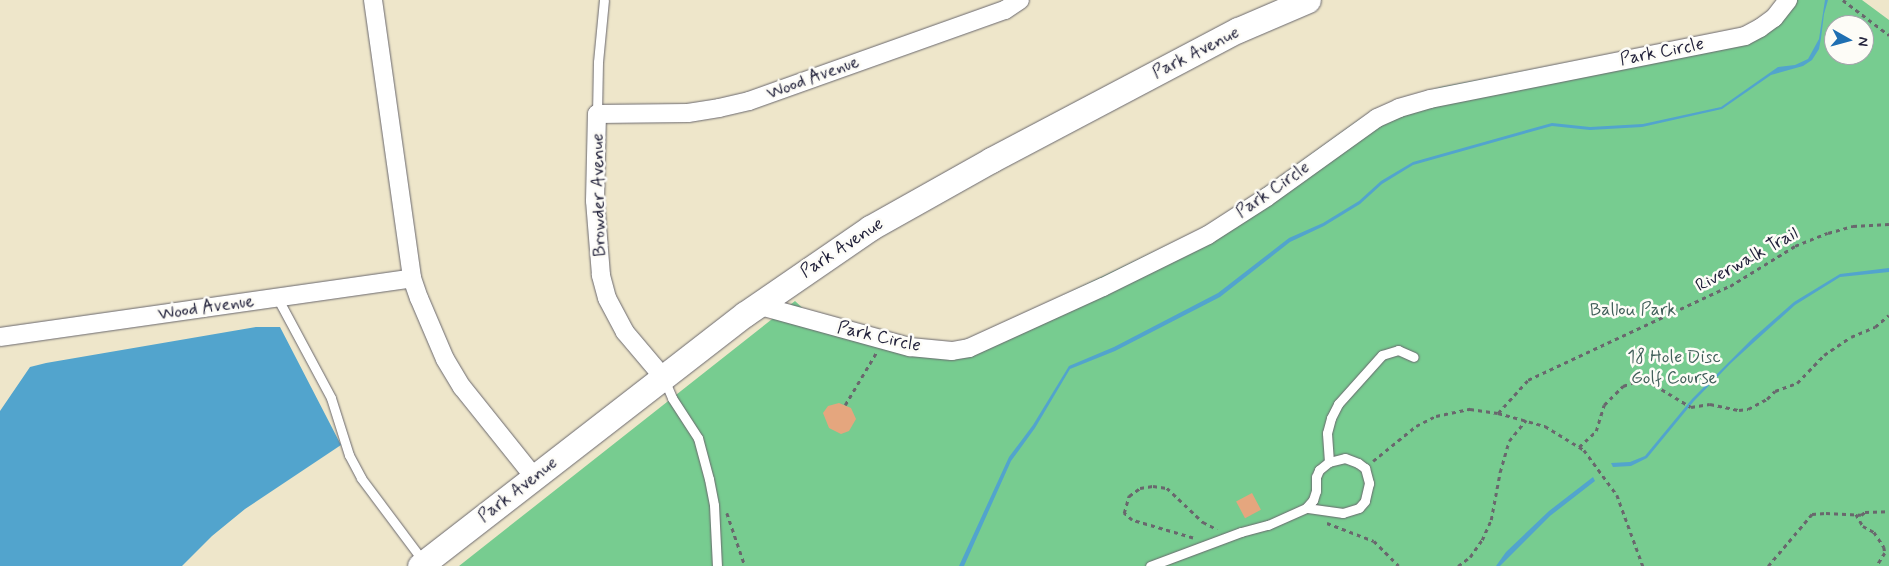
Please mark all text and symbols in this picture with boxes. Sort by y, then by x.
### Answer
north arrow [1824,15,1874,65]
street label: Park Avenue [1148,21,1244,85]
street label: Park Circle [1618,33,1706,71]
text: N [1853,36,1872,47]
street label: Wood Avenue [762,51,864,105]
street label: Browder Avenue [587,132,611,258]
street label: Park Circle [1232,157,1314,223]
street label: Park Avenue [795,213,889,283]
street label: Riverwalk Trail [1692,223,1802,297]
street label: Wood Avenue [154,290,258,326]
park label: Ballou Park [1590,299,1676,321]
street label: Park Circle [835,317,923,357]
park label: 18 Hole Disc Golf Course [1628,347,1720,389]
street label: Park Avenue [473,452,563,528]

